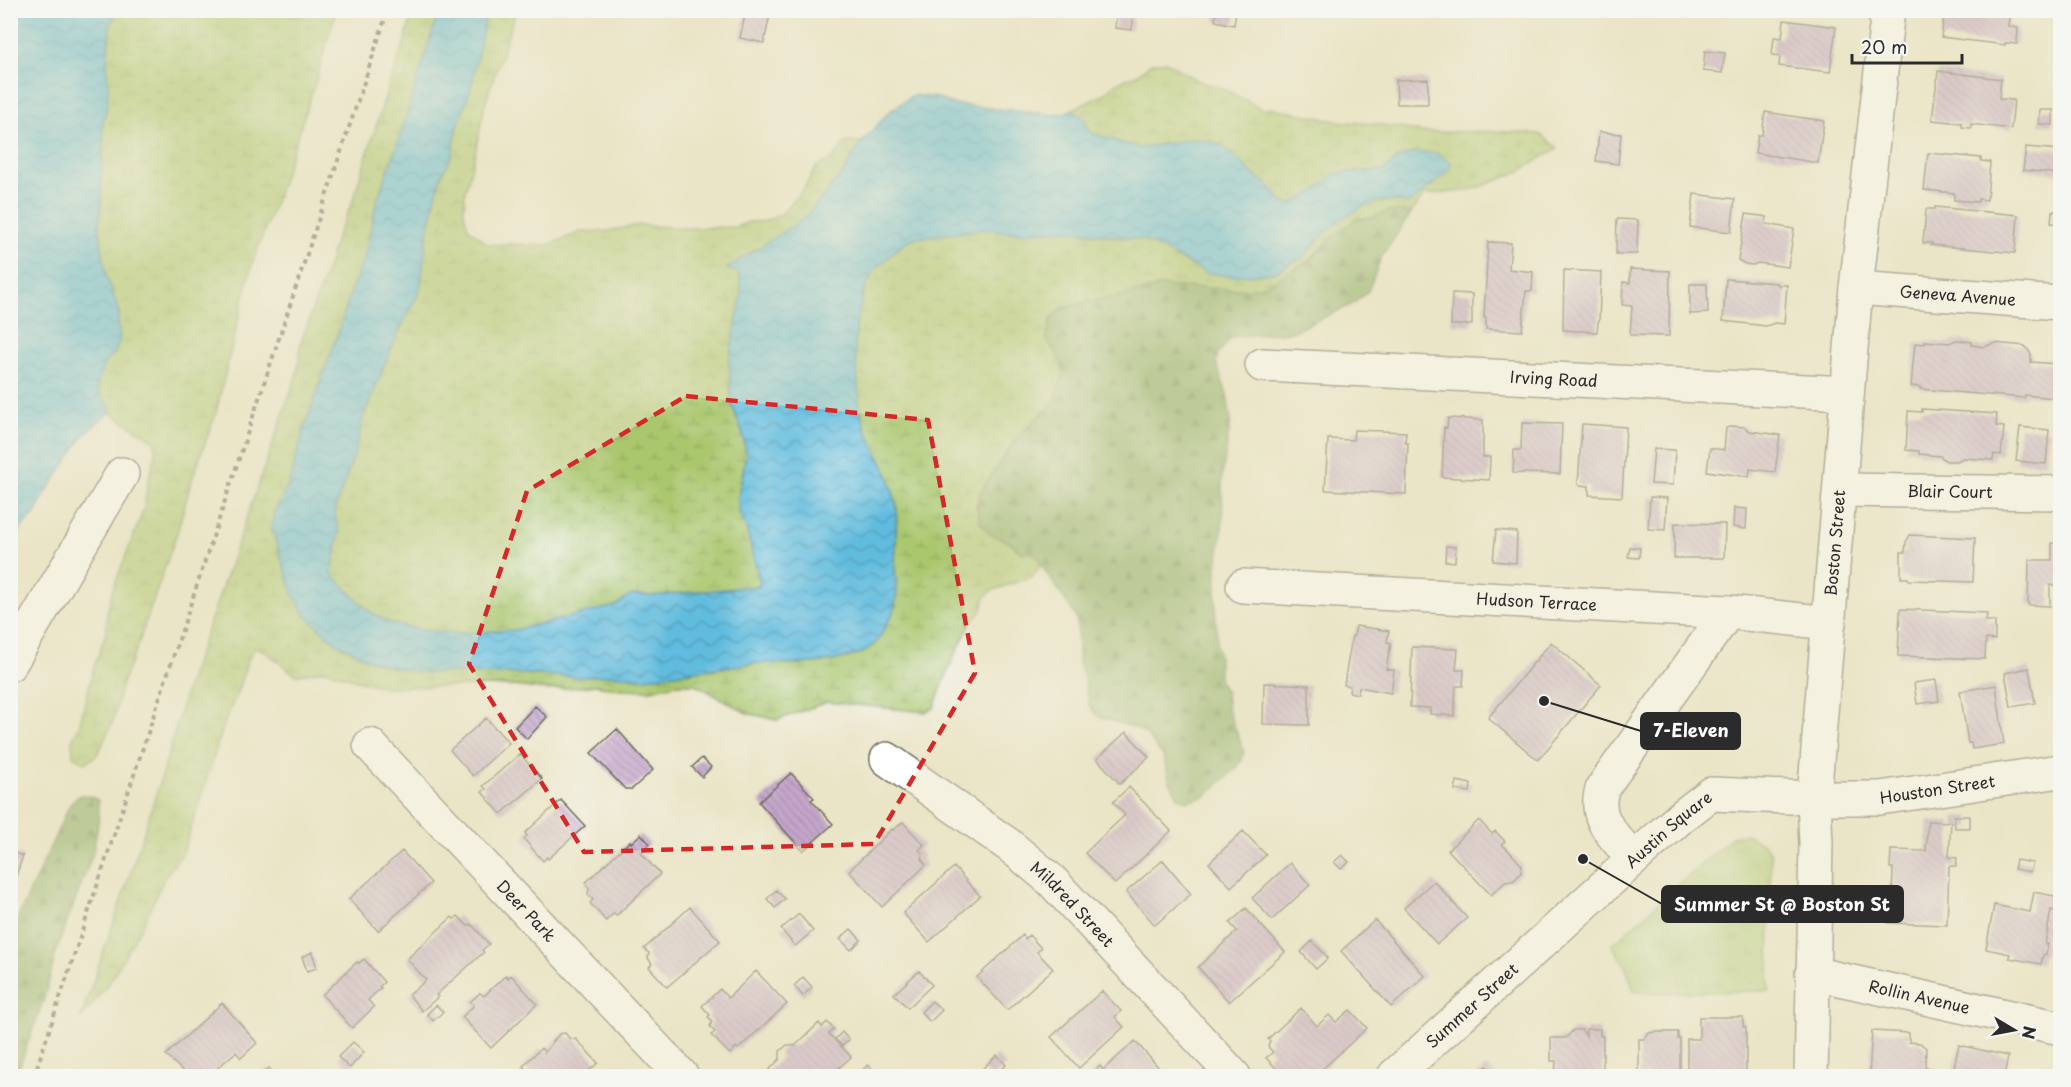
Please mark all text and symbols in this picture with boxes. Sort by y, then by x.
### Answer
scale bar [1852,27,1962,65]
text: 20 m [1861,33,1907,60]
street label: Geneva Avenue [1899,278,2017,311]
street label: Irving Road [1509,364,1598,392]
street label: Blair Court [1907,478,1993,503]
street label: Boston Street [1818,488,1850,597]
street label: Hudson Terrace [1476,586,1597,616]
callout: 7-Eleven [1641,713,1740,749]
text: 7-Eleven [1653,716,1729,743]
street label: Houston Street [1878,768,1997,809]
street label: Austin Square [1619,785,1716,873]
street label: Mildred Street [1026,855,1121,952]
street label: Deer Park [492,874,562,947]
callout: Summer St @ Boston St [1662,886,1903,922]
text: Summer St @ Boston St [1674,890,1890,917]
street label: Summer Street [1420,957,1523,1053]
street label: Rollin Avenue [1867,973,1973,1019]
north arrow [1984,1000,2044,1060]
text: N [2017,1024,2043,1041]

